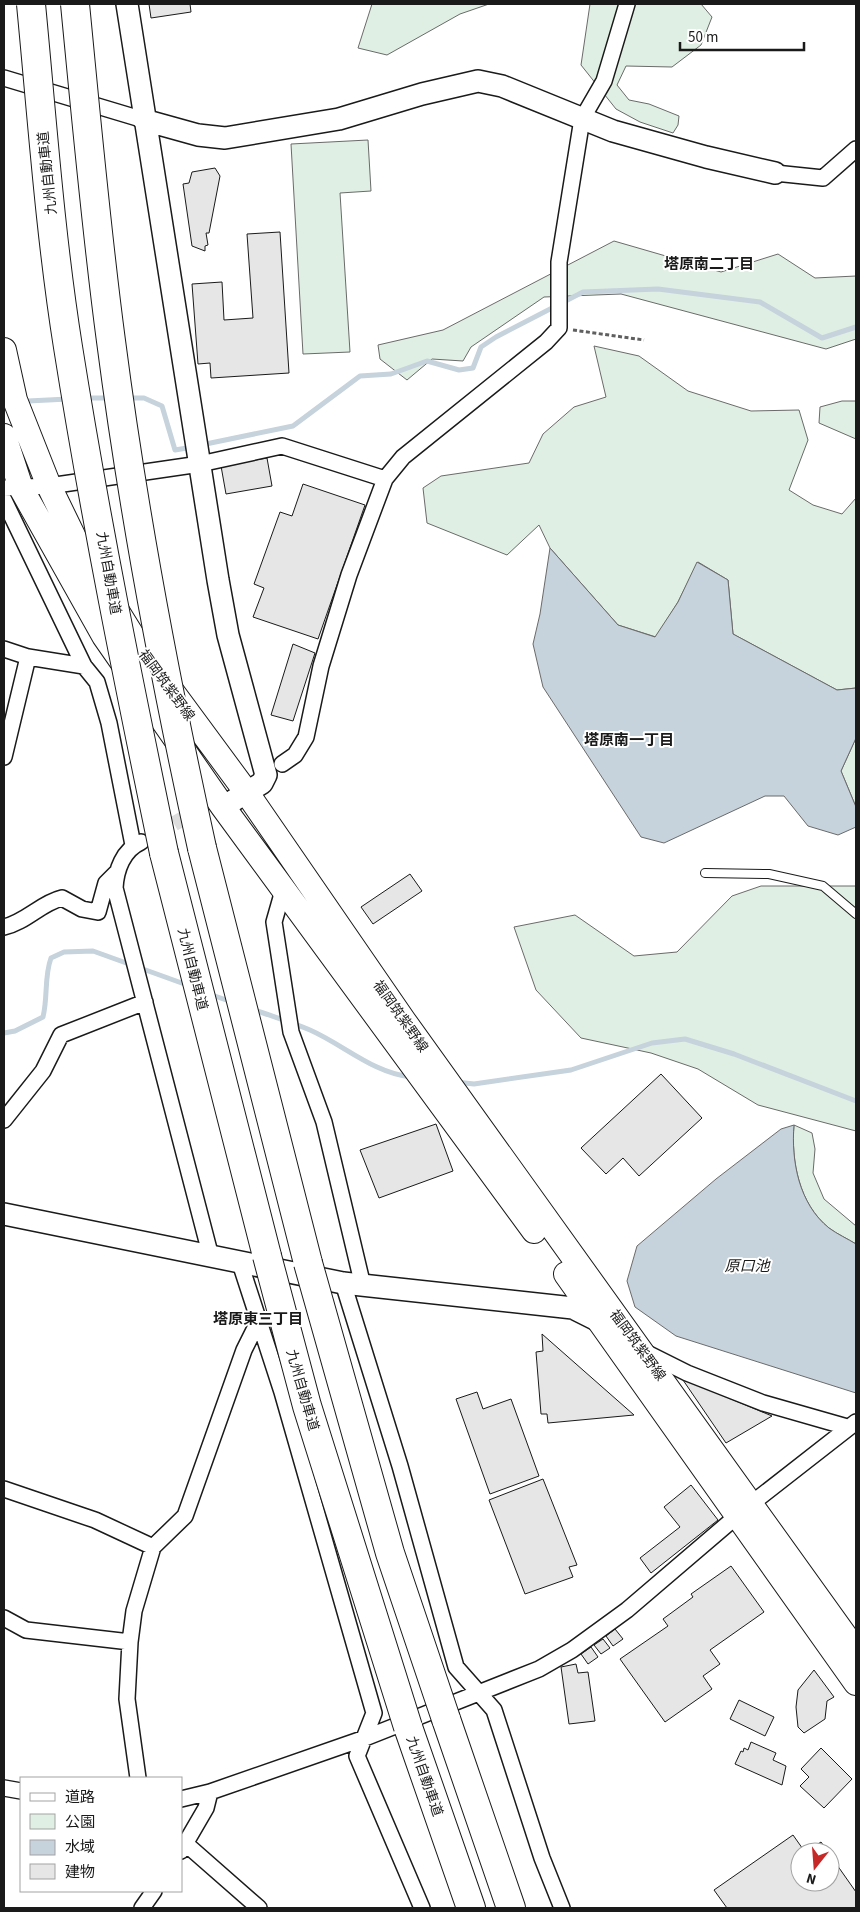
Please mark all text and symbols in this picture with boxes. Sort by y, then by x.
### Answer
scale bar [680,20,804,52]
text: 50 m [688,27,718,48]
street label: 九州自動車道 [34,130,62,216]
district label: 塔原南二丁目 [664,254,754,275]
street label: 九州自動車道 [91,530,125,616]
street label: 福岡筑紫野線 [133,646,199,725]
district label: 塔原南一丁目 [584,730,674,751]
street label: 九州自動車道 [172,926,212,1012]
street label: 福岡筑紫野線 [368,976,432,1057]
water label: 原口池 [724,1256,771,1277]
street label: 福岡筑紫野線 [604,1306,670,1385]
district label: 塔原東三丁目 [213,1309,303,1330]
street label: 九州自動車道 [281,1347,323,1433]
street label: 九州自動車道 [401,1733,447,1819]
legend [20,1777,182,1892]
text: 道路 [65,1787,95,1808]
text: 公園 [65,1812,95,1833]
text: 水域 [65,1837,95,1858]
north arrow [790,1842,840,1892]
text: 建物 [65,1862,95,1883]
text: N [804,1868,819,1889]

